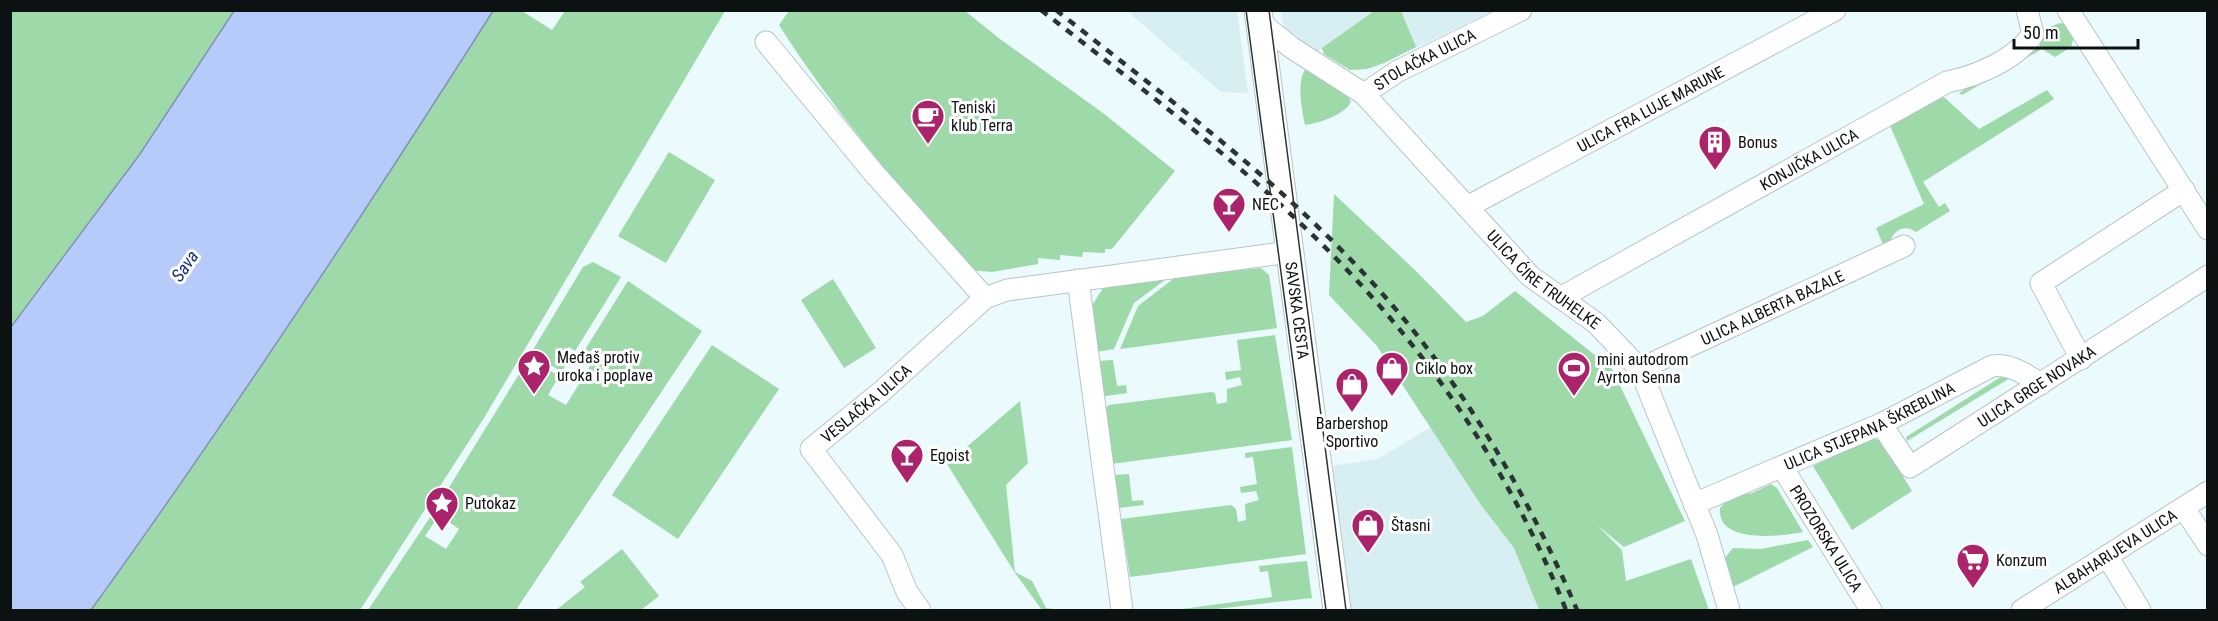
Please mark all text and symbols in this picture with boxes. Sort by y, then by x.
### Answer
scale bar [2014,12,2138,50]
text: 50 m [2023,22,2058,43]
street label: STOLAČKA ULICA [1370,25,1479,95]
street label: ULICA FRA LUJE MARUNE [1574,62,1727,156]
cafe icon: Teniski klub Terra [910,98,946,145]
place label: Teniski klub Terra [951,98,1013,135]
building icon: Bonus [1697,124,1733,171]
street label: KONJIČKA ULICA [1757,125,1861,194]
place label: Bonus [1738,133,1778,152]
bar icon: NEC [1211,186,1247,233]
place label: NEC [1252,195,1279,214]
street label: ULICA ĆIRE TRUHELKE [1483,226,1604,333]
water label: Sava [167,246,203,285]
street label: SAVSKA CESTA [1281,261,1313,360]
street label: ULICA ALBERTA BAZALE [1698,266,1847,349]
street label: ULICA GRGE NOVAKA [1974,342,2099,431]
place icon: Međaš protiv uroka i poplave [516,348,552,395]
place label: Međaš protiv uroka i poplave [557,348,653,385]
shop icon: Ciklo box [1374,350,1410,397]
sports icon: mini autodrom Ayrton Senna [1556,350,1592,397]
place label: mini autodrom Ayrton Senna [1597,350,1689,387]
place label: Ciklo box [1415,359,1473,378]
street label: VESLAČKA ULICA [817,360,915,447]
shop icon: Barbershop Sportivo [1334,366,1370,413]
street label: ULICA STJEPANA ŠKREBLINA [1781,378,1958,474]
place label: Barbershop Sportivo [1316,414,1388,451]
bar icon: Egoist [889,437,925,484]
place label: Egoist [930,446,970,465]
street label: PROZORSKA ULICA [1786,482,1866,595]
place icon: Putokaz [424,485,460,532]
place label: Putokaz [465,494,516,513]
street label: ALBAHARIJEVA ULICA [2050,505,2180,598]
shop icon: Štasni [1350,507,1386,554]
place label: Štasni [1391,516,1430,535]
supermarket icon: Konzum [1955,542,1991,589]
place label: Konzum [1996,551,2047,570]

